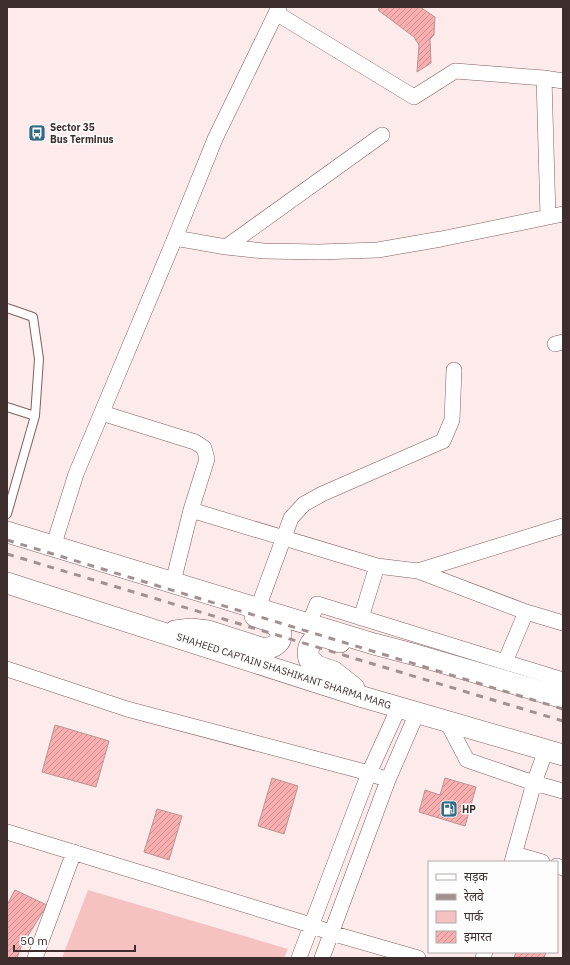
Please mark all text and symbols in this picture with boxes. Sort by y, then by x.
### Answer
place label: Sector 35 Bus Terminus [50,121,114,146]
bus stop icon: Sector 35 Bus Terminus [27,123,47,143]
street label: SHAHEED CAPTAIN SHASHIKANT SHARMA MARG [175,630,393,712]
fuel station icon: HP [439,799,459,819]
place label: HP [462,803,476,816]
legend [428,861,558,953]
text: सड़क [464,869,489,884]
text: रेलवे [464,889,484,904]
text: पार्क [464,909,484,924]
scale bar [14,927,135,953]
text: इमारत [464,929,493,944]
text: 50 m [20,933,48,948]

